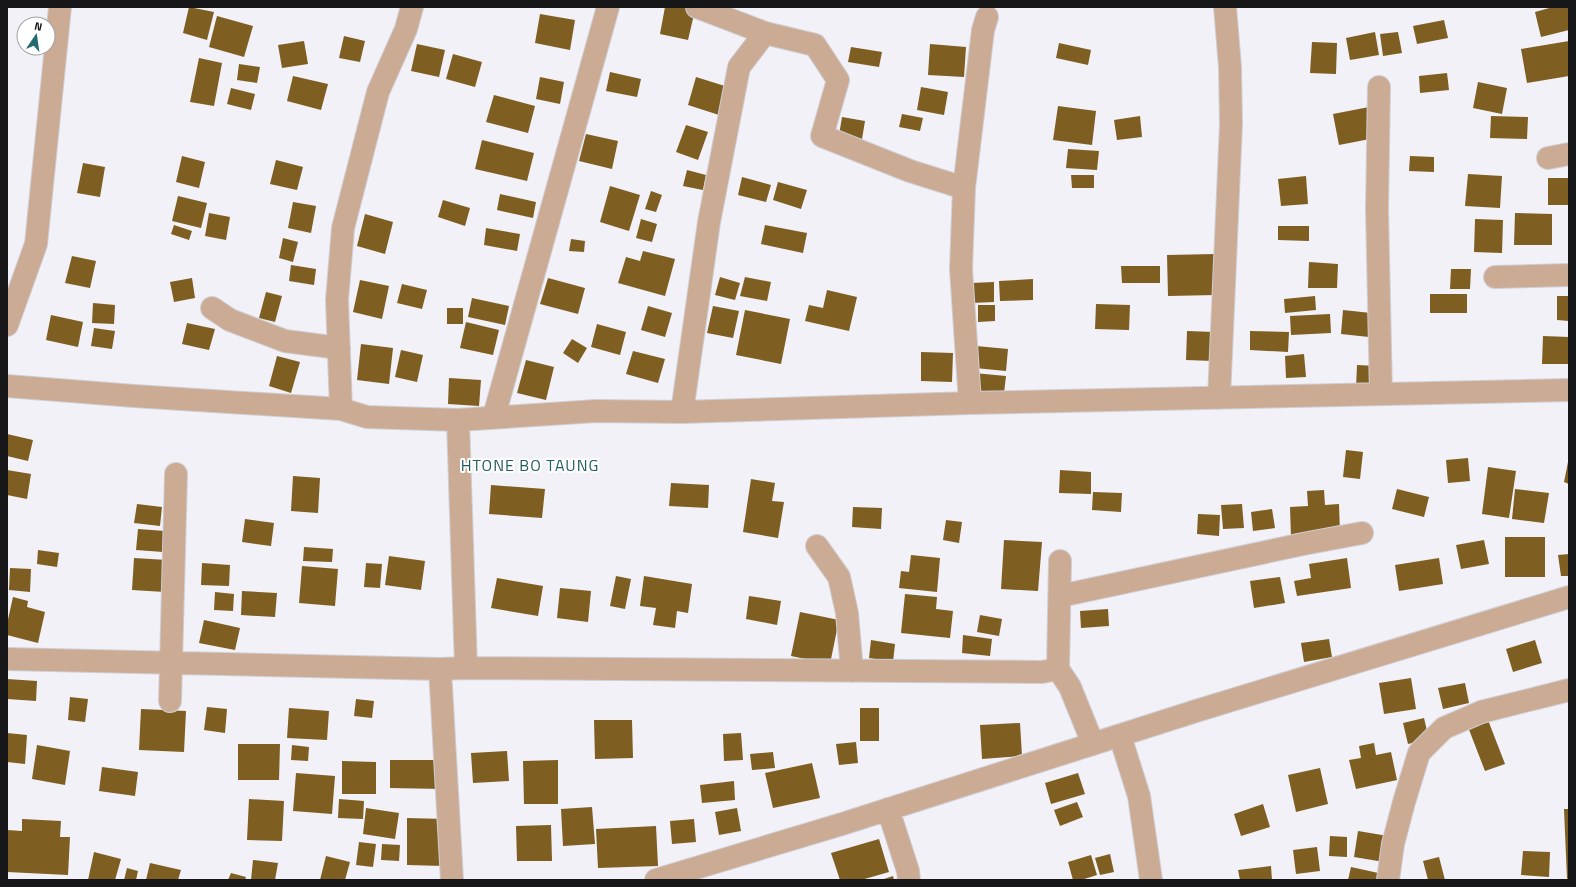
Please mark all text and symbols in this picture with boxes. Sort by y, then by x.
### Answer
north arrow [16,16,56,56]
text: N [33,18,44,35]
district label: HTONE BO TAUNG [461,453,599,477]

